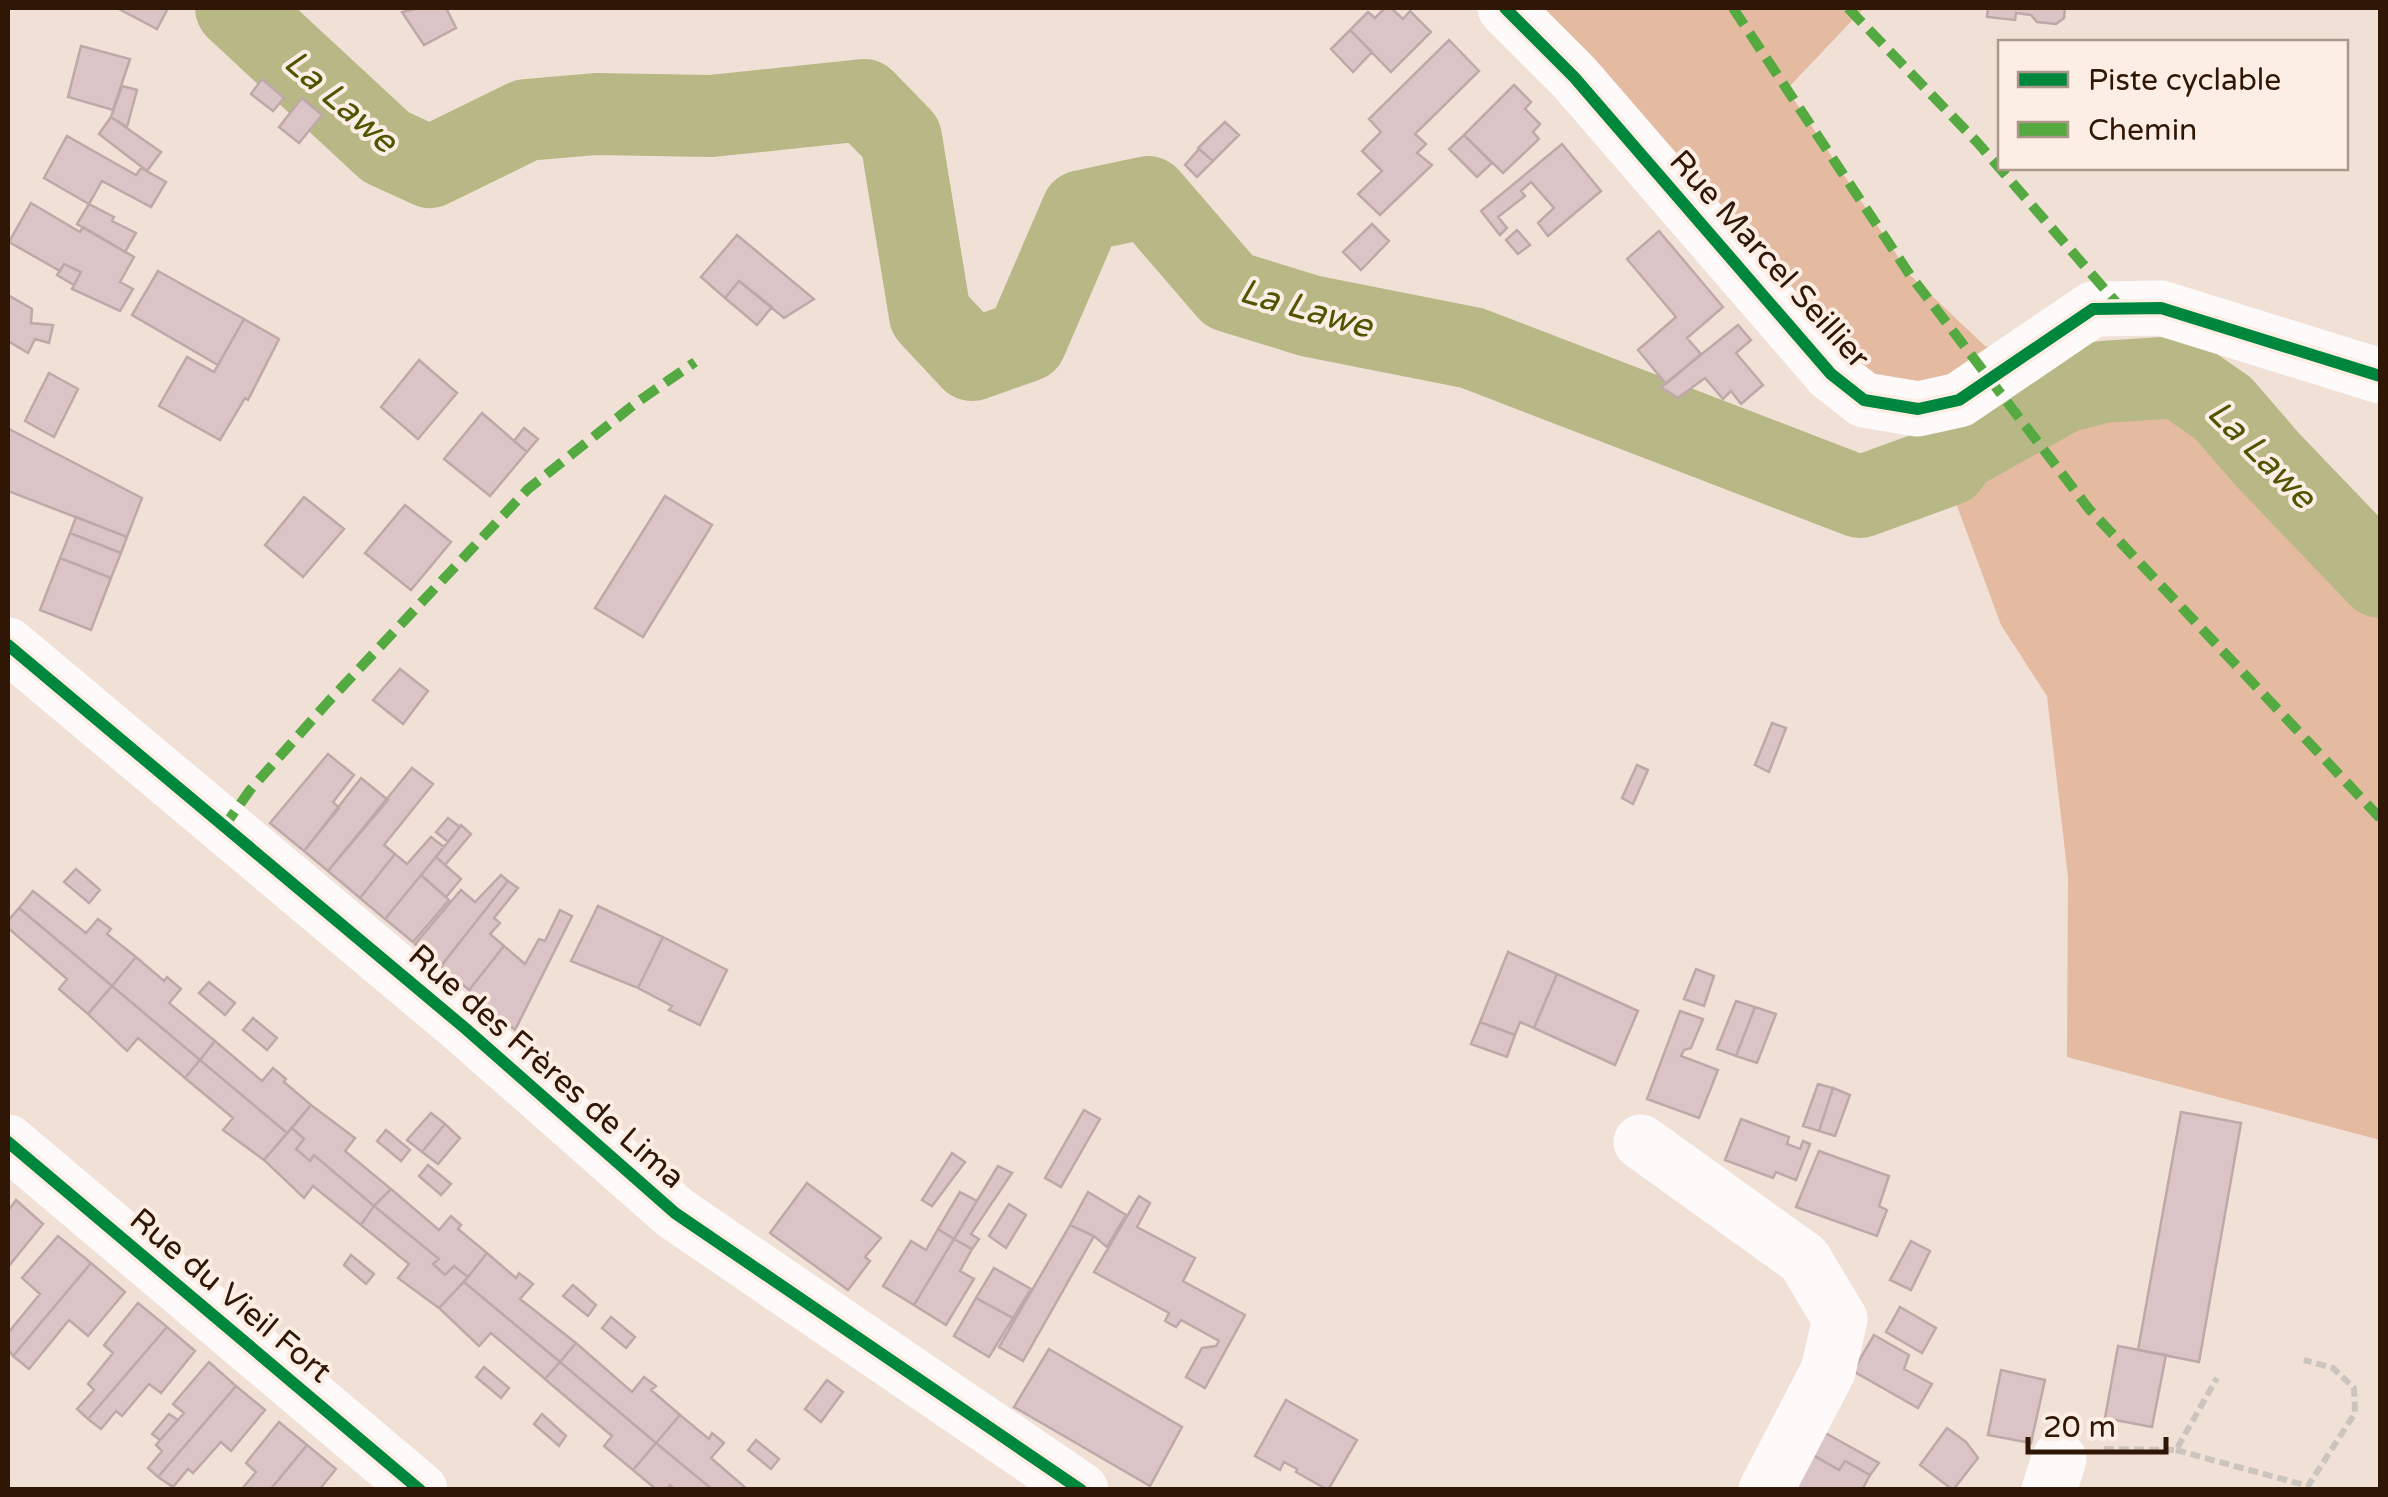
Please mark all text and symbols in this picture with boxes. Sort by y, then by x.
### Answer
legend [1998,40,2348,170]
water label: La Lawe [275,41,407,164]
text: Piste cyclable [2088,62,2281,99]
text: Chemin [2088,112,2197,149]
street label: Rue Marcel Seillier [1661,143,1878,377]
water label: La Lawe [1235,270,1379,348]
water label: La Lawe [2198,392,2326,519]
street label: Rue des Frères de Lima [401,937,692,1197]
street label: Rue du Vieil Fort [122,1201,339,1391]
scale bar [2028,1392,2166,1454]
text: 20 m [2043,1409,2116,1446]

